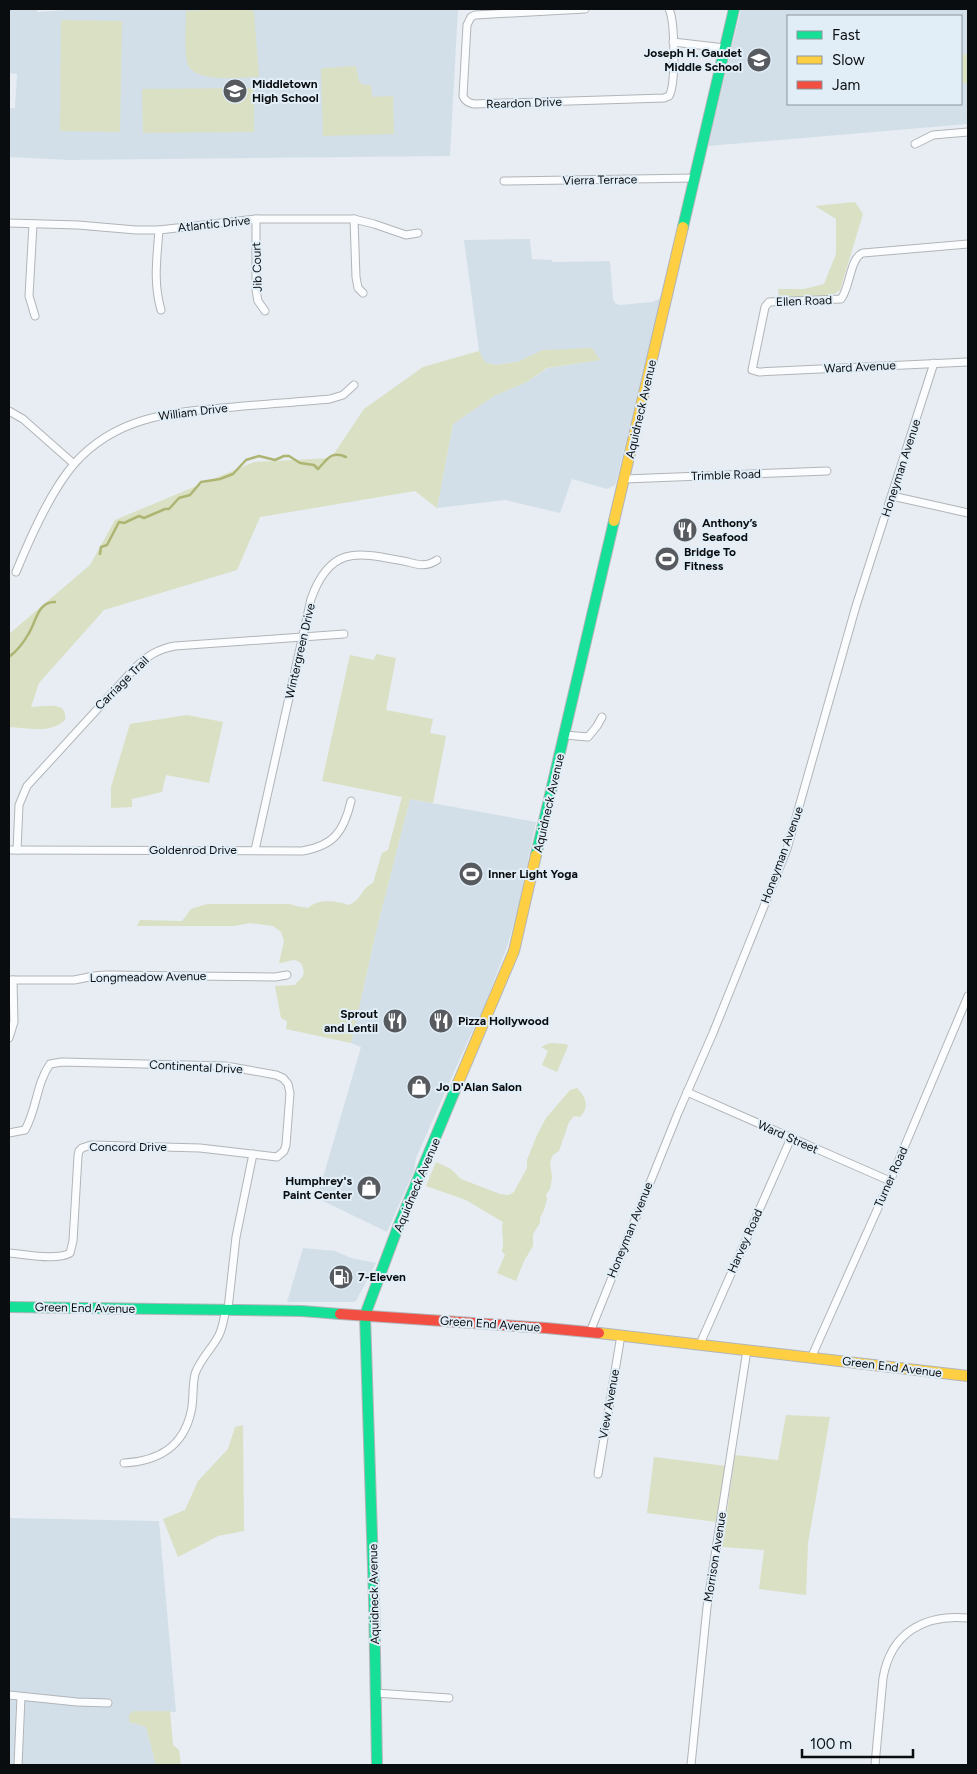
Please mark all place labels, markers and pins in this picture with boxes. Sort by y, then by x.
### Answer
place label: Joseph H. Gaudet Middle School [644,46,742,74]
school or university icon: Joseph H. Gaudet Middle School [746,47,772,73]
place label: Middletown High School [252,77,319,105]
school or university icon: Middletown High School [222,78,248,104]
place label: Anthony’s Seafood [702,516,757,544]
restaurant icon: Anthony’s Seafood [672,517,698,543]
place label: Bridge To Fitness [684,545,736,573]
sports icon: Bridge To Fitness [654,546,680,572]
sports icon: Inner Light Yoga [458,861,484,887]
place label: Inner Light Yoga [488,867,578,881]
place label: Sprout and Lentil [324,1007,378,1035]
restaurant icon: Sprout and Lentil [382,1008,408,1034]
restaurant icon: Pizza Hollywood [428,1008,454,1034]
place label: Pizza Hollywood [458,1014,549,1028]
shop icon: Jo D'Alan Salon [406,1074,432,1100]
place label: Jo D'Alan Salon [436,1080,522,1094]
place label: Humphrey's Paint Center [283,1174,352,1202]
shop icon: Humphrey's Paint Center [356,1175,382,1201]
fuel station icon: 7-Eleven [328,1264,354,1290]
place label: 7-Eleven [358,1270,406,1284]

